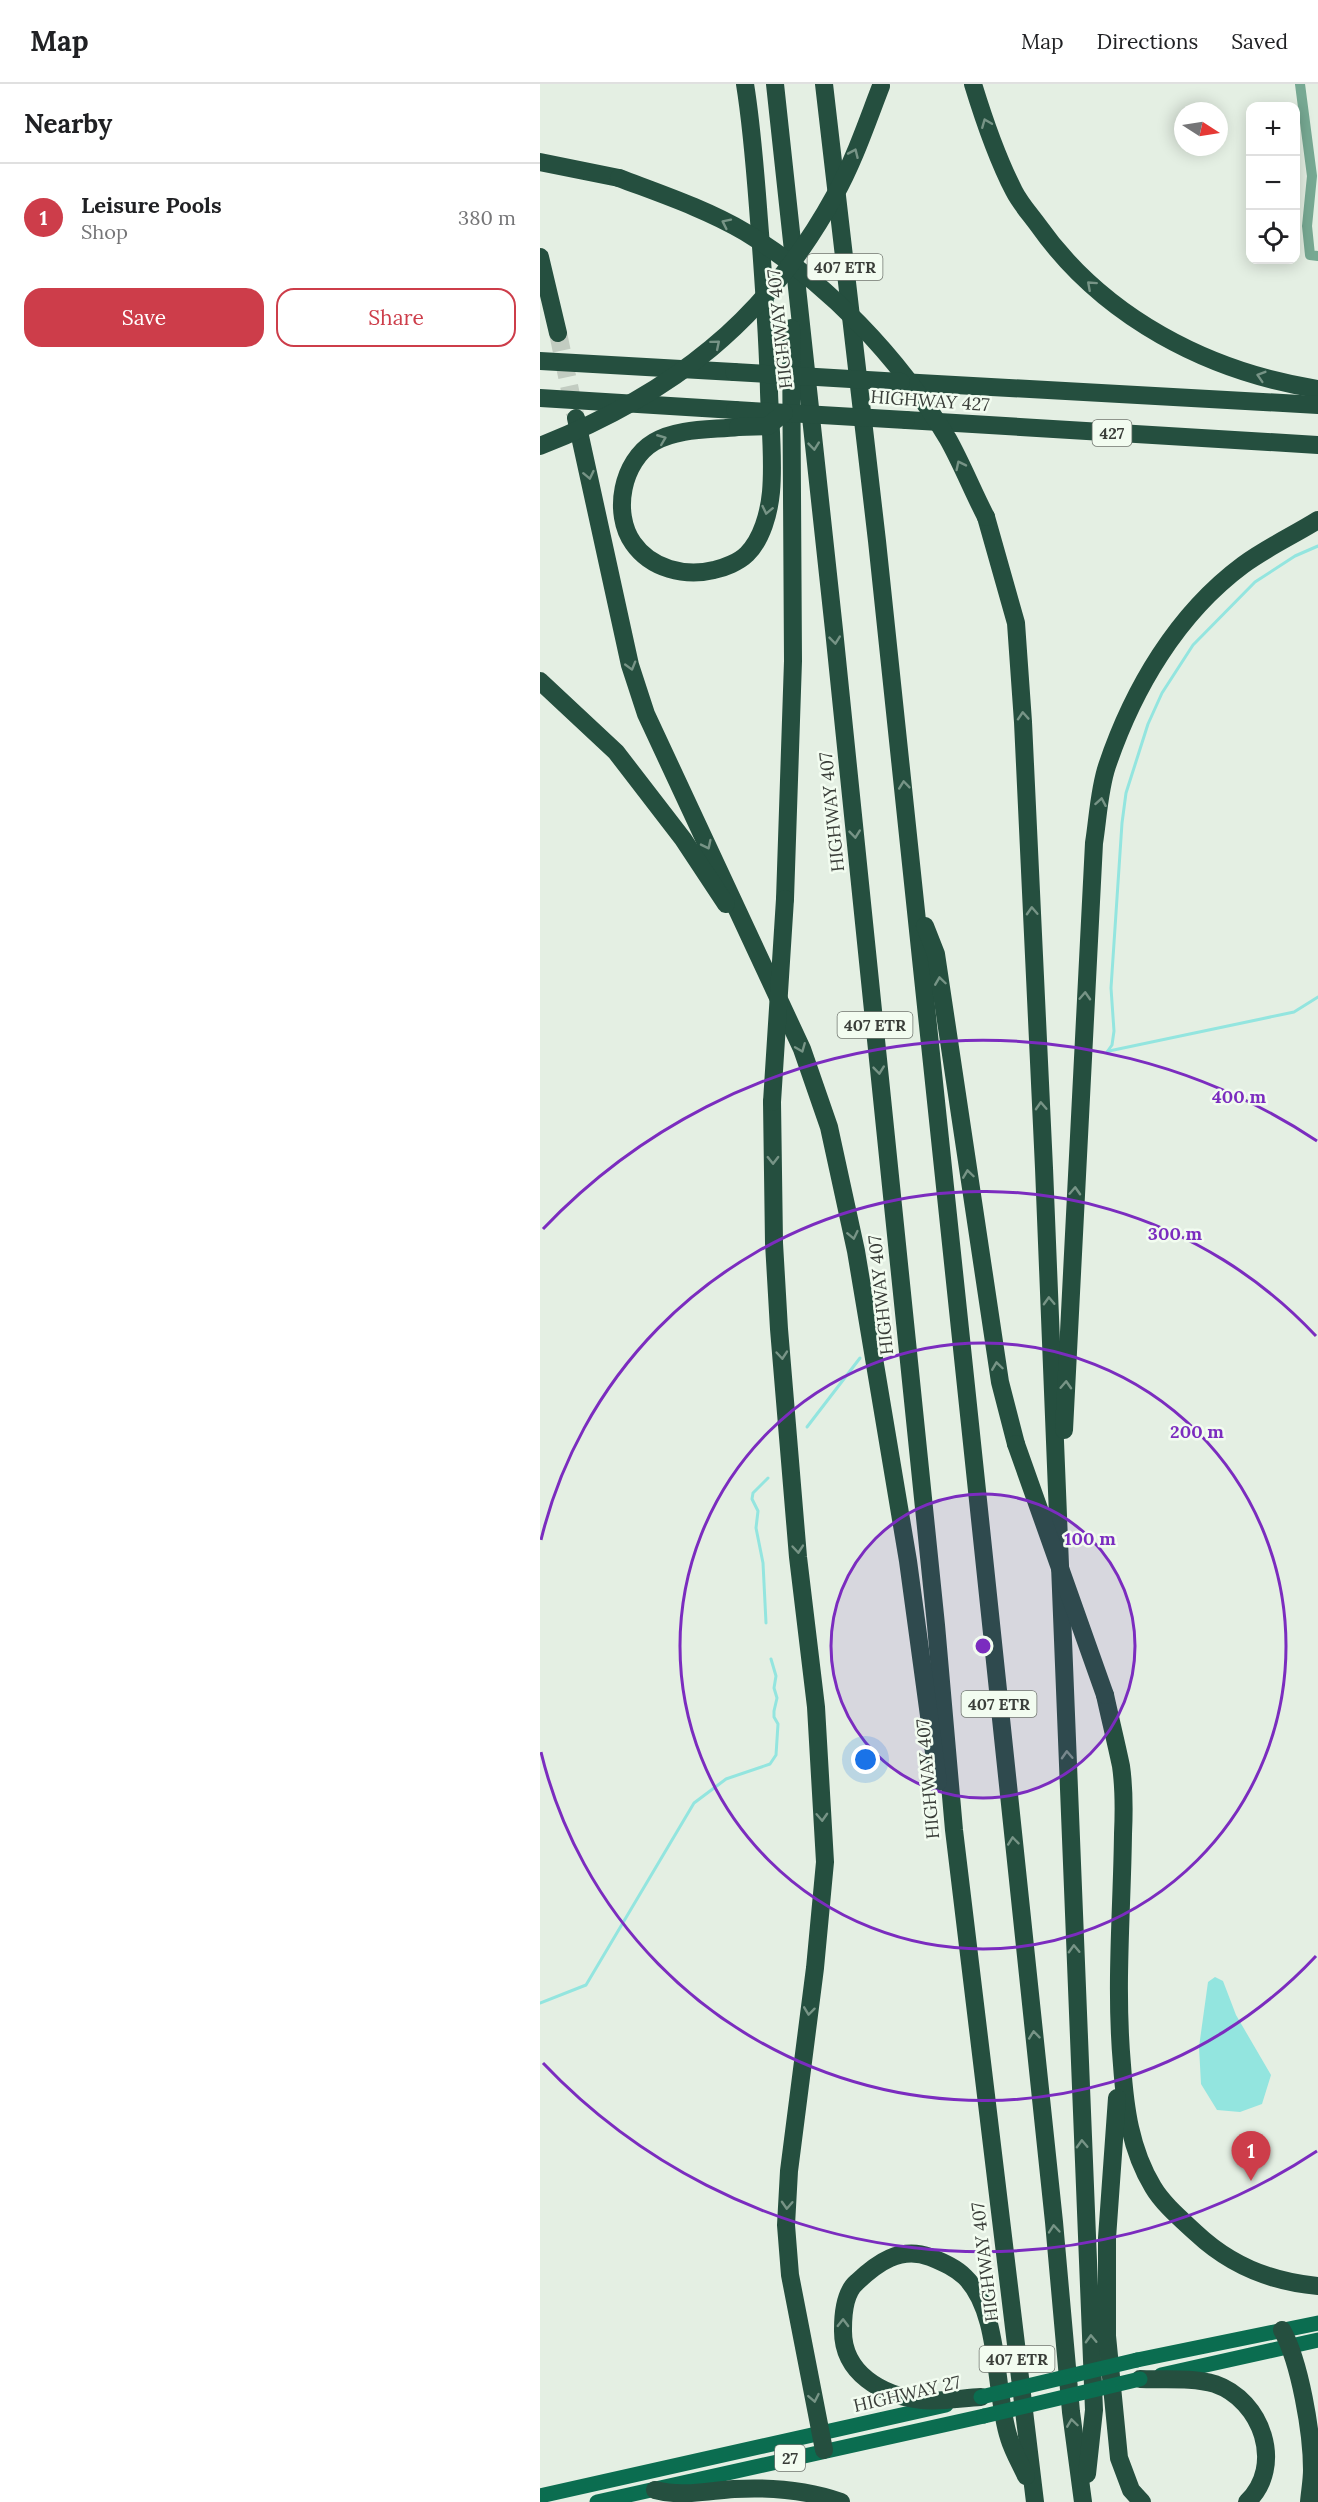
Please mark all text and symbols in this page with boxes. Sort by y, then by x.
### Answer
text: Map [30,23,89,59]
text: Map [1021,28,1064,55]
text: Directions [1097,28,1198,55]
text: Saved [1231,28,1288,55]
north arrow [1174,102,1228,156]
map controls [1246,102,1300,264]
button: + [1246,102,1300,156]
text: Nearby [24,107,112,140]
one-way arrow [981,118,993,129]
one-way arrow [847,149,859,160]
button: − [1246,156,1300,210]
text: Leisure Pools [81,191,222,219]
text: 1 [39,205,48,230]
text: 380 m [458,205,516,230]
button: locate [1246,210,1300,264]
text: Shop [81,219,128,244]
one-way arrow [721,219,732,231]
road number: 407 ETR [808,254,882,280]
street label: HIGHWAY 407 [762,268,797,390]
one-way arrow [1087,281,1098,292]
button: Save [24,288,264,347]
button: Share [276,288,516,347]
one-way arrow [709,340,720,351]
one-way arrow [1256,371,1267,383]
street label: HIGHWAY 427 [870,385,990,416]
road number: 427 [1092,420,1132,446]
one-way arrow [656,434,667,446]
one-way arrow [807,442,820,451]
one-way arrow [956,460,968,471]
one-way arrow [582,470,595,480]
one-way arrow [762,504,775,514]
one-way arrow [828,635,841,645]
one-way arrow [623,660,636,670]
one-way arrow [1016,712,1029,721]
street label: HIGHWAY 407 [814,751,849,873]
one-way arrow [898,781,910,790]
one-way arrow [1094,797,1106,806]
one-way arrow [848,829,861,838]
one-way arrow [699,838,711,849]
one-way arrow [1026,907,1039,916]
one-way arrow [934,976,946,985]
one-way arrow [1078,991,1091,1000]
road number: 407 ETR [838,1012,912,1038]
one-way arrow [794,1041,806,1052]
one-way arrow [872,1065,885,1074]
text: 400 m [1212,1085,1266,1108]
one-way arrow [1035,1101,1048,1110]
one-way arrow [767,1156,779,1165]
one-way arrow [963,1169,975,1178]
one-way arrow [1069,1186,1082,1195]
text: 300 m [1148,1222,1203,1245]
one-way arrow [845,1230,858,1240]
street label: HIGHWAY 407 [863,1234,898,1356]
one-way arrow [1042,1296,1055,1305]
one-way arrow [775,1350,788,1359]
one-way arrow [992,1362,1004,1371]
one-way arrow [1060,1381,1073,1390]
text: 200 m [1170,1420,1224,1443]
text: 100 m [1064,1527,1116,1550]
one-way arrow [791,1545,804,1554]
centre of rings [973,1636,993,1656]
road number: 407 ETR [962,1691,1036,1717]
street label: HIGHWAY 407 [911,1718,944,1840]
your location [851,1745,880,1774]
one-way arrow [1060,1750,1073,1759]
one-way arrow [816,1813,829,1822]
one-way arrow [1008,1837,1020,1846]
one-way arrow [1068,1945,1080,1954]
one-way arrow [804,2007,816,2016]
one-way arrow [1028,2031,1041,2040]
pin: 1 [1232,2132,1270,2181]
one-way arrow [1076,2140,1089,2149]
one-way arrow [781,2201,794,2210]
street label: HIGHWAY 407 [966,2201,1003,2323]
one-way arrow [1048,2225,1061,2234]
one-way arrow [837,2318,849,2327]
one-way arrow [1084,2335,1097,2344]
road number: 407 ETR [980,2346,1054,2372]
street label: HIGHWAY 27 [851,2370,963,2417]
one-way arrow [807,2392,820,2402]
one-way arrow [1067,2419,1079,2428]
road number: 27 [775,2445,805,2471]

